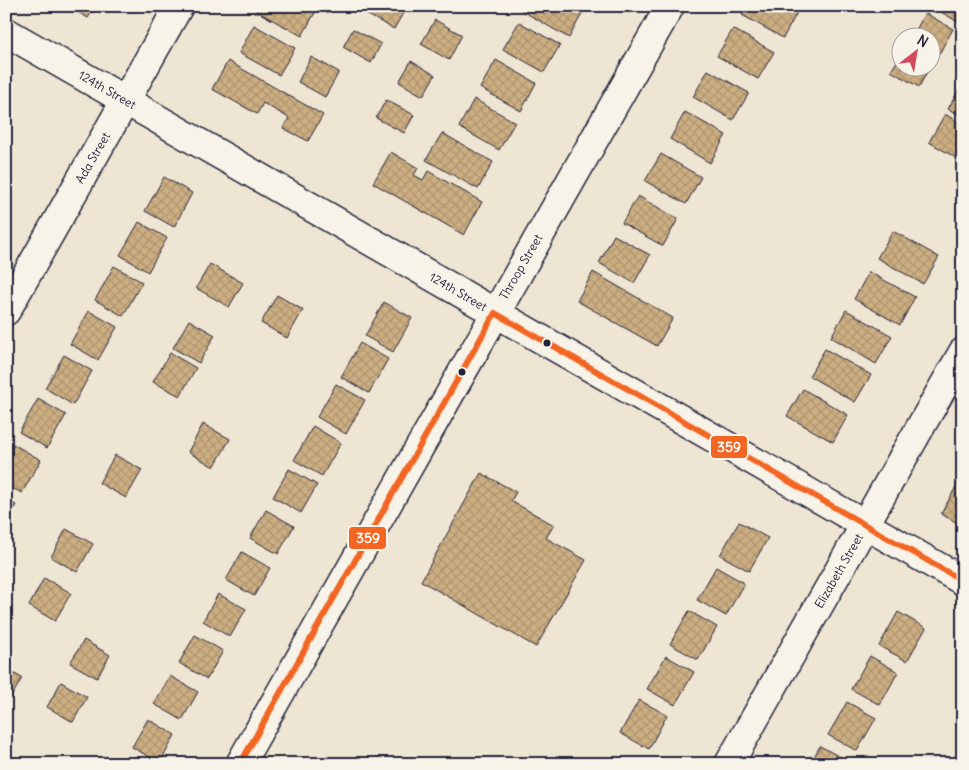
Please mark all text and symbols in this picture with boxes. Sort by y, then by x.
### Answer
north arrow [892,28,942,78]
text: N [914,31,931,51]
street label: 124th Street [76,67,139,112]
street label: Ada Street [72,130,113,186]
street label: Throop Street [496,231,545,302]
street label: 124th Street [427,269,490,314]
unlabelled marker [542,338,552,348]
unlabelled marker [457,367,467,377]
line badge: 359 [710,435,748,459]
text: 359 [717,438,741,456]
line badge: 359 [348,526,387,550]
text: 359 [356,529,380,547]
street label: Elizabeth Street [811,531,866,611]

